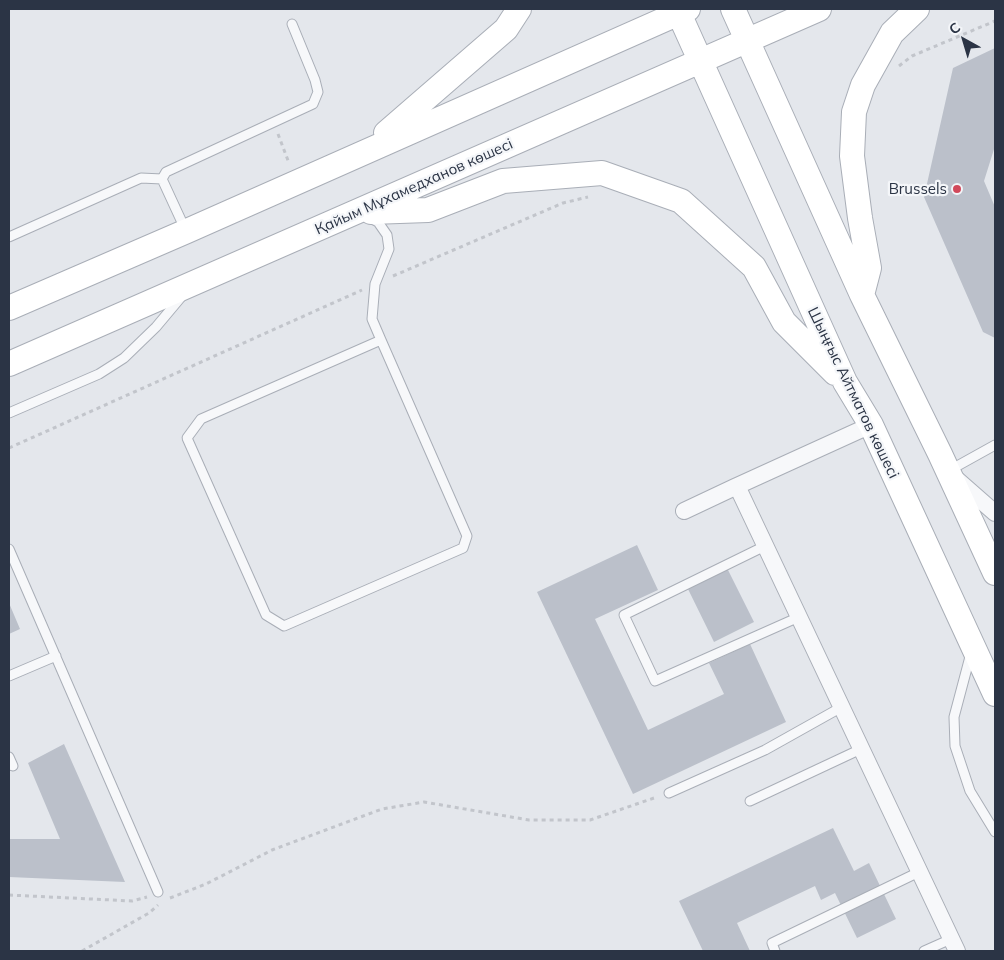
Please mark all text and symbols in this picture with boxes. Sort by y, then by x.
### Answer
north arrow [939,15,989,65]
text: С [945,18,964,38]
street label: Қайым Мұхамедханов көшесі [312,135,516,239]
place label: Brussels [889,180,947,198]
marker: Brussels [951,183,963,195]
street label: Шыңғыс Айтматов көшесі [804,304,902,482]

